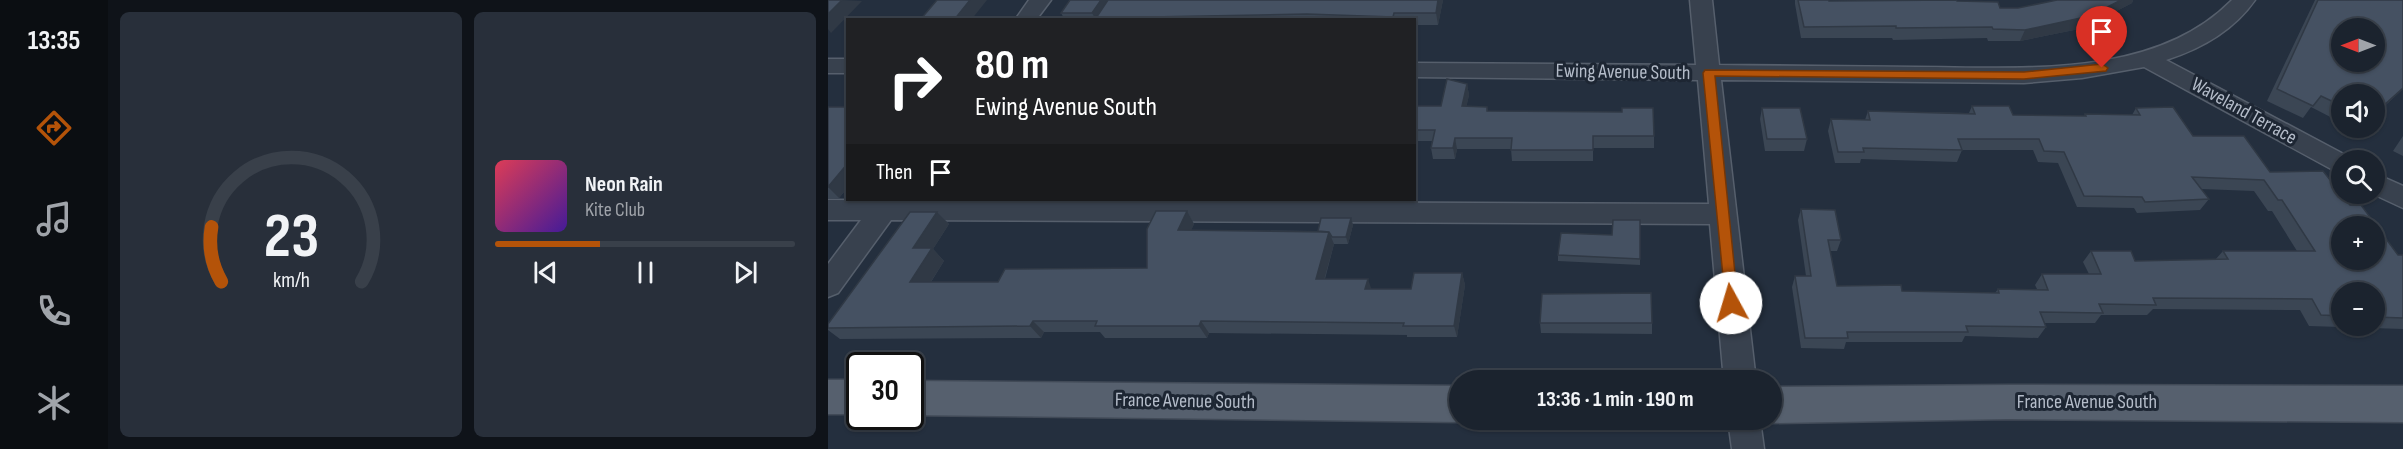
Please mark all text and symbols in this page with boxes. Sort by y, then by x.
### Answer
pin [2076,6,2127,68]
icon: arrive [2085,15,2118,48]
north arrow [2331,18,2385,72]
map controls [2331,18,2385,336]
text: 13:35 [28,25,80,57]
text: 80 m [975,40,1049,91]
icon: right [876,42,954,120]
street label: Ewing Avenue South [1555,59,1691,85]
street label: Waveland Terrace [2187,72,2301,150]
button: sound [2331,84,2385,138]
text: Ewing Avenue South [975,91,1157,123]
icon: directions [33,107,75,149]
button: search [2331,150,2385,204]
icon: arrive [924,156,957,189]
text: Then [876,159,912,186]
text: Neon Rain [585,171,663,198]
icon: music [33,198,75,240]
text: Kite Club [585,198,645,222]
text: 23 [263,200,319,275]
button: + [2331,216,2385,270]
icon: previous [529,256,562,289]
icon: pause [629,256,662,289]
icon: next [729,256,762,289]
text: km/h [272,268,310,293]
position arrow [1699,271,1763,335]
button: − [2331,282,2385,336]
icon: phone [33,290,75,332]
speed limit sign: 30 [846,352,924,430]
icon: climate [33,382,75,424]
text: 13:36 · 1 min · 190 m [1537,386,1694,413]
street label: France Avenue South [1115,388,1255,414]
street label: France Avenue South [2017,390,2157,414]

